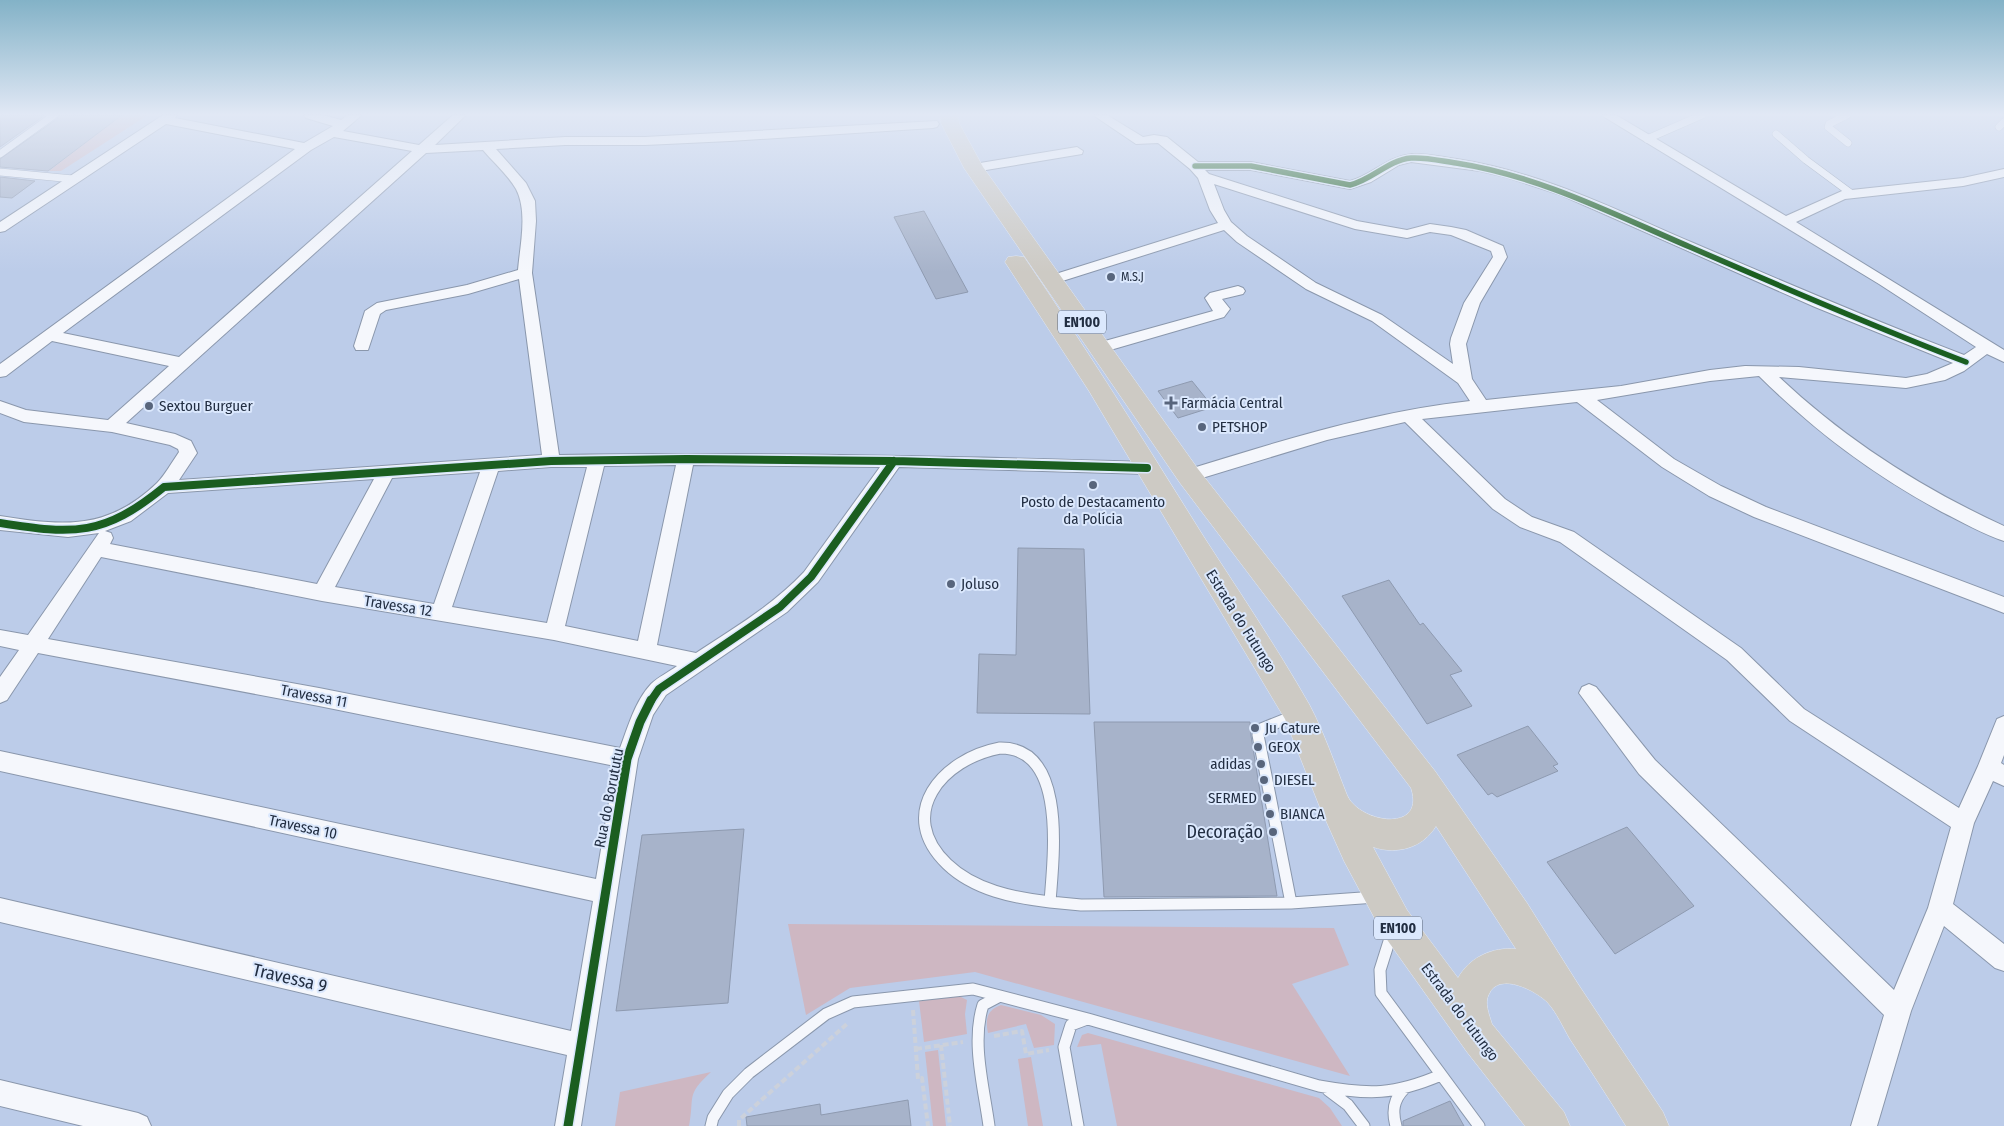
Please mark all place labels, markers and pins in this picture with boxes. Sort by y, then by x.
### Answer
place label: M.S.J [1121,270,1144,284]
marker: M.S.J [1105,271,1117,283]
place label: Farmácia Central [1181,394,1283,412]
place label: Sextou Burguer [159,397,253,415]
marker: Farmácia Central [1165,397,1177,409]
marker: Sextou Burguer [143,400,155,412]
place label: PETSHOP [1212,418,1267,436]
marker: PETSHOP [1196,421,1208,433]
marker: Posto de Destacamento da Polícia [1087,479,1099,491]
place label: Posto de Destacamento da Polícia [1021,493,1165,528]
place label: Joluso [961,575,999,593]
marker: Joluso [945,578,957,590]
place label: Ju Cature [1265,719,1320,737]
marker: Ju Cature [1249,722,1261,734]
place label: GEOX [1268,738,1301,756]
marker: GEOX [1252,741,1264,753]
place label: adidas [1210,755,1251,773]
marker: adidas [1255,758,1267,770]
place label: DIESEL [1274,771,1315,789]
marker: DIESEL [1258,774,1270,786]
place label: SERMED [1208,789,1257,807]
marker: SERMED [1261,792,1273,804]
place label: BIANCA [1280,805,1325,823]
marker: BIANCA [1264,808,1276,820]
place label: Decoração [1186,821,1263,843]
marker: Decoração [1267,826,1279,838]

